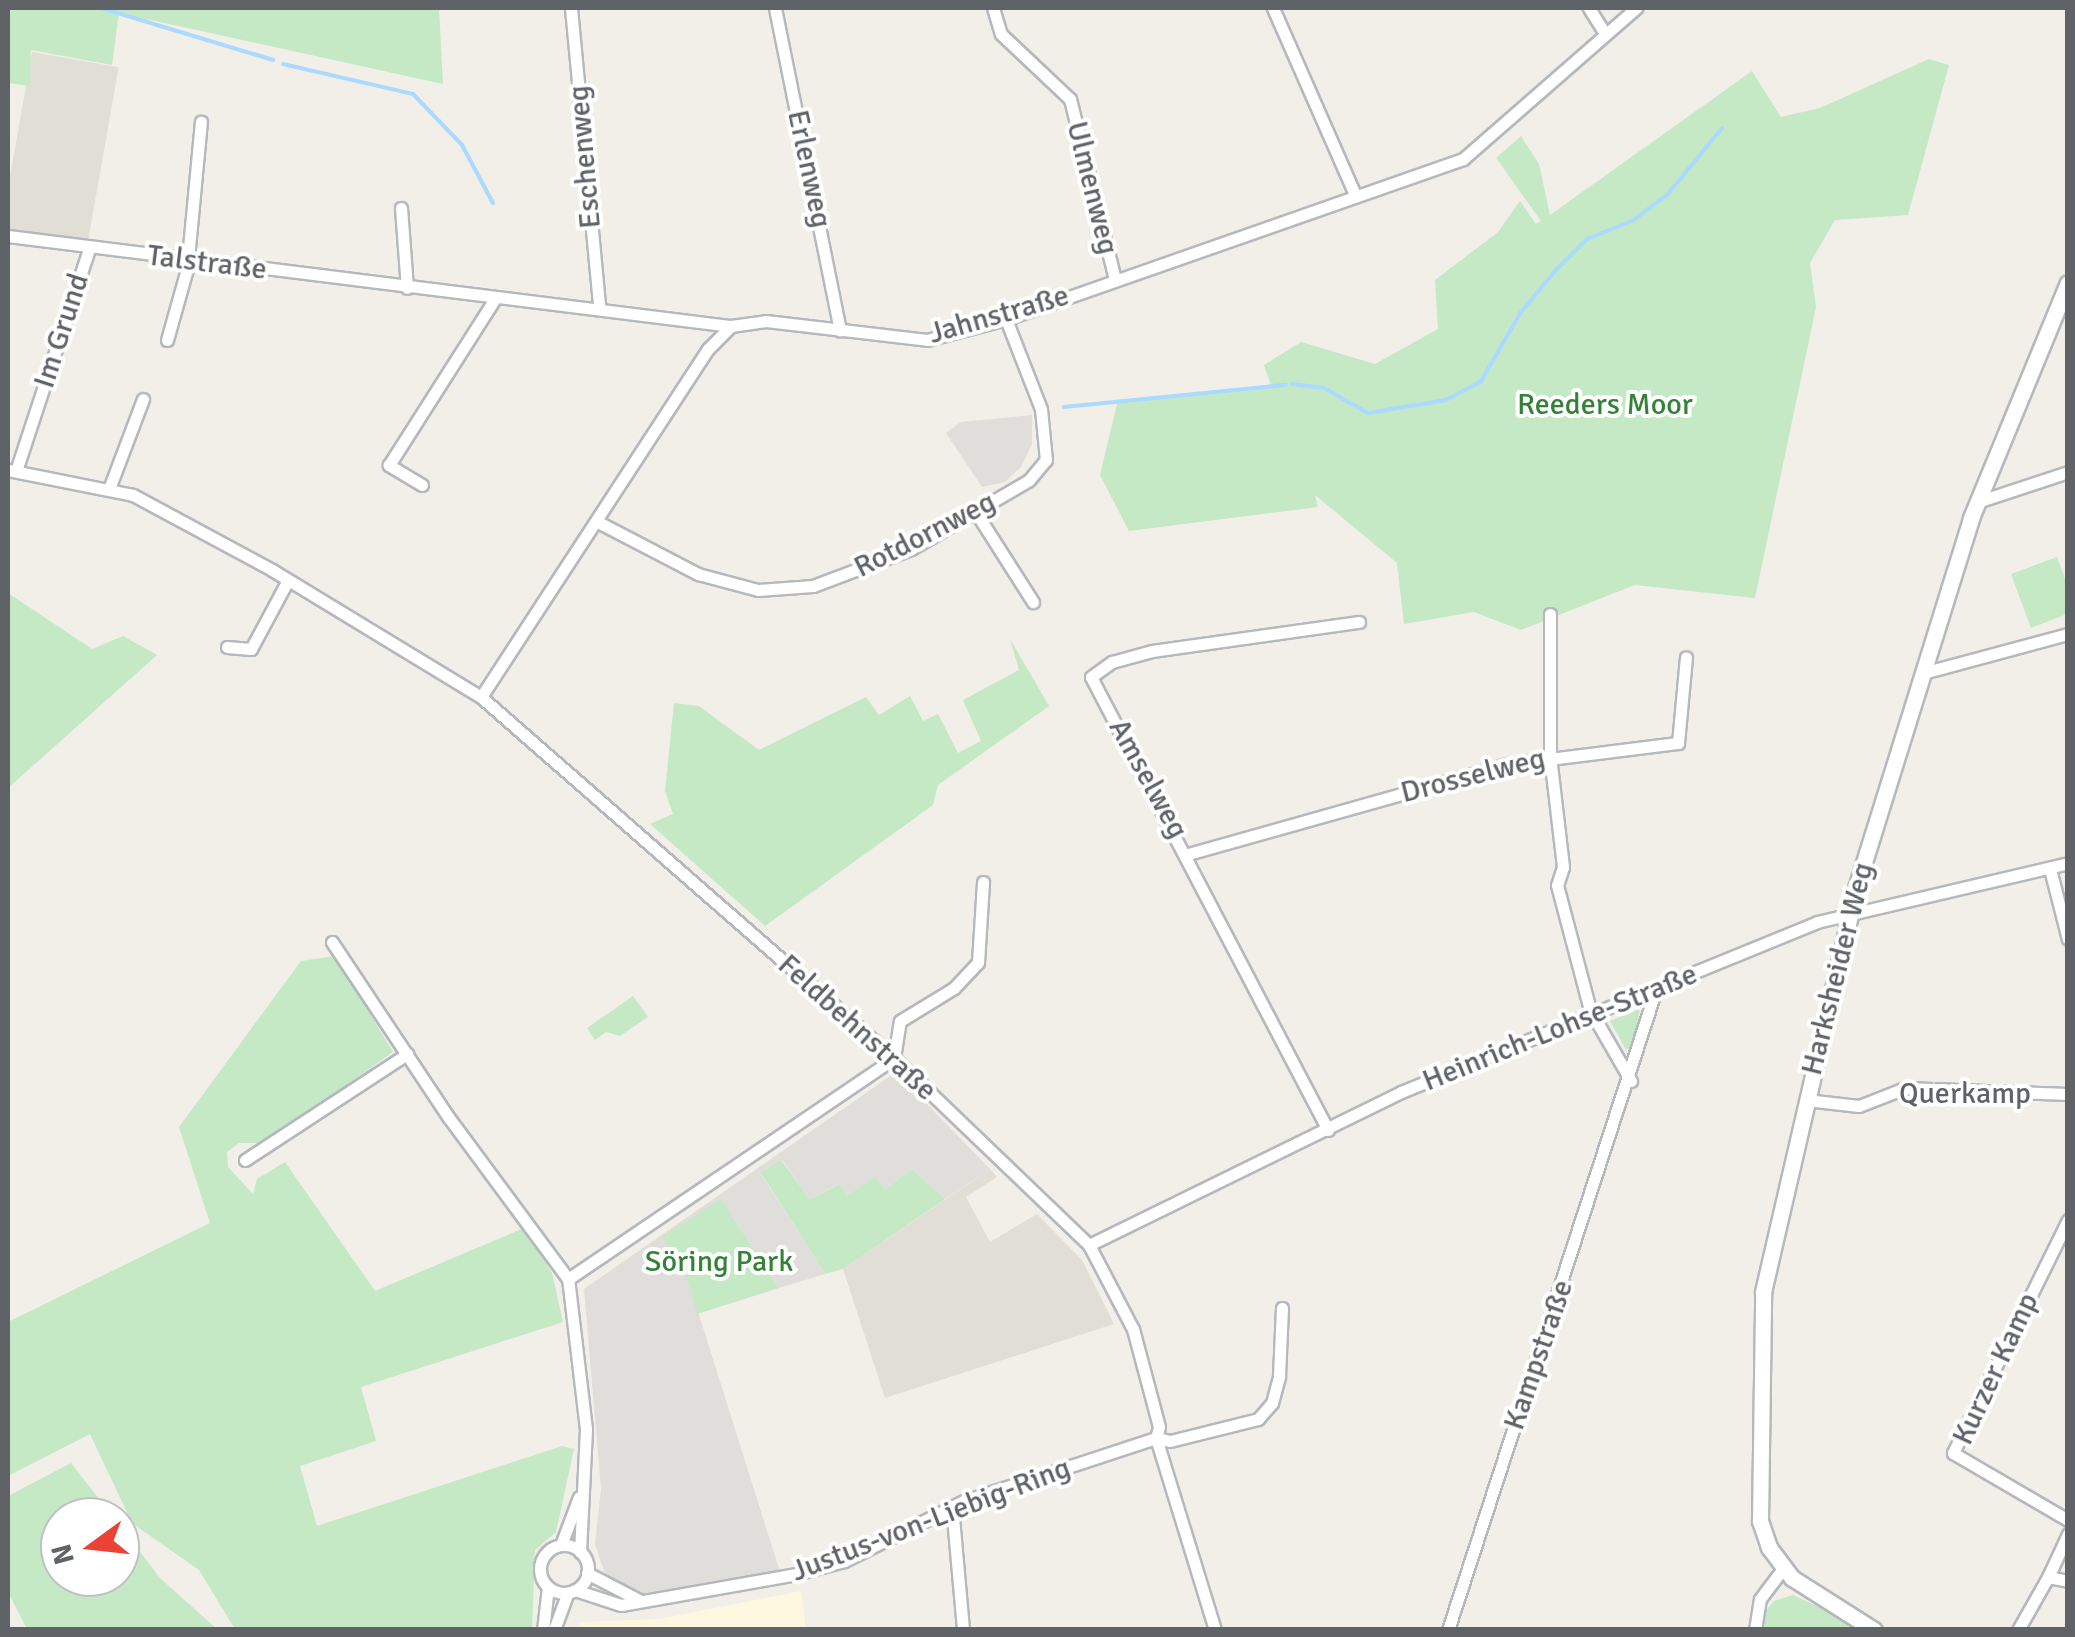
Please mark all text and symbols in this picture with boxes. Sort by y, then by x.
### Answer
street label: Eschenweg [561,84,609,230]
street label: Erlenweg [779,107,839,231]
street label: Ulmenweg [1058,118,1126,258]
street label: Talstraße [145,238,269,288]
street label: Im Grund [27,269,97,393]
street label: Jahnstraße [925,278,1073,352]
park label: Reeders Moor [1517,387,1693,423]
street label: Rotdornweg [848,484,1002,586]
street label: Amselweg [1100,713,1196,845]
street label: Drosselweg [1397,741,1549,811]
street label: Harksheider Weg [1794,859,1882,1079]
street label: Feldbehnstraße [770,947,944,1109]
street label: Heinrich-Lohse-Straße [1417,956,1703,1100]
street label: Querkamp [1899,1076,2031,1112]
park label: Söring Park [645,1244,793,1280]
street label: Kampstraße [1497,1275,1581,1435]
street label: Kurzer Kamp [1945,1287,2047,1451]
street label: Justus-von-Liebig-Ring [786,1450,1076,1590]
north arrow [40,1497,140,1597]
text: N [44,1540,82,1568]

